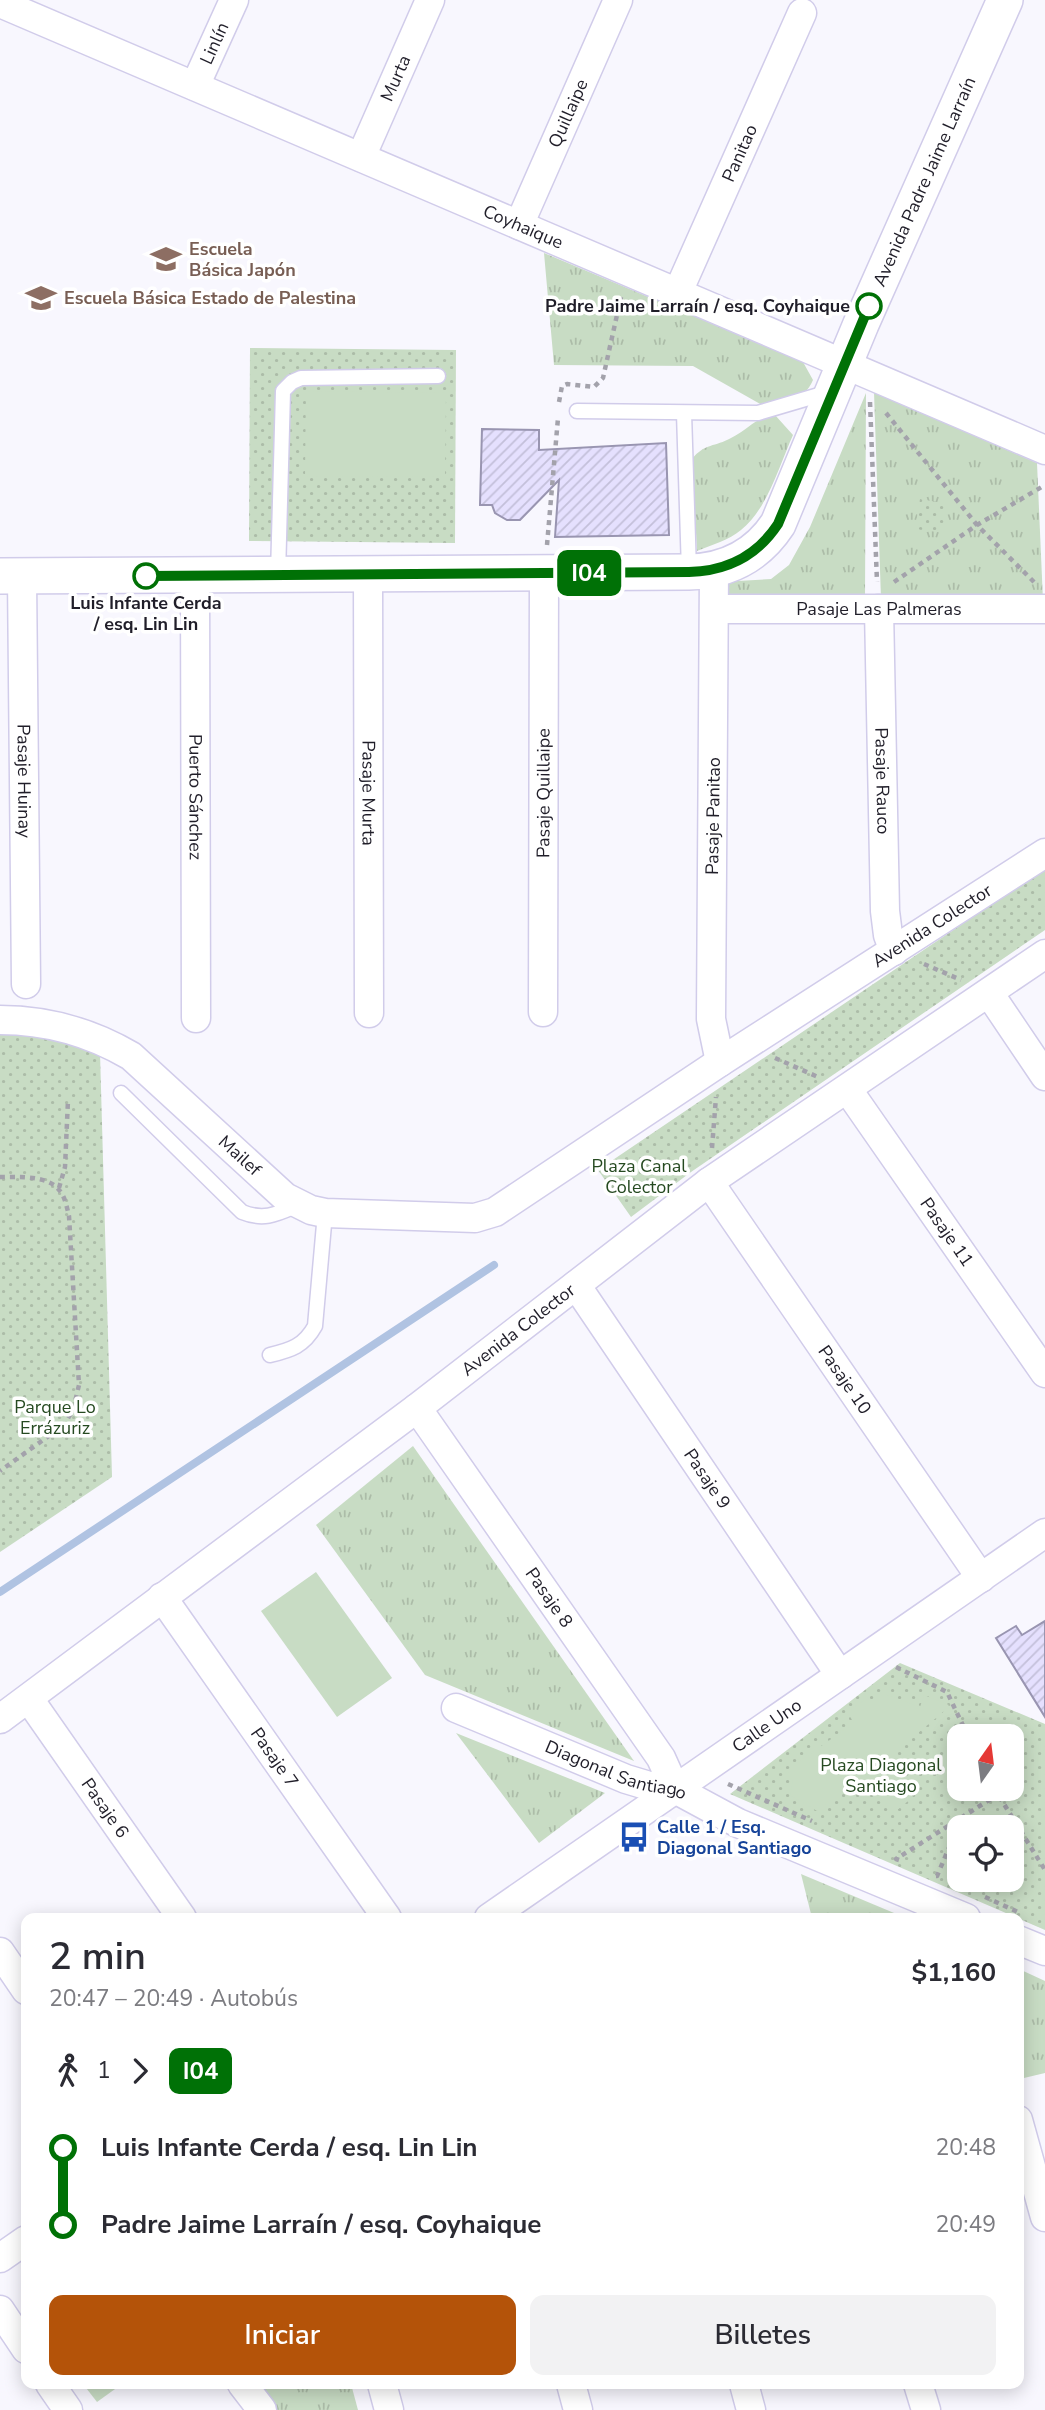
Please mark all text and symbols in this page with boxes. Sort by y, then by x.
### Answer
street label: Linlín [194,18,234,68]
street label: Murta [375,51,416,105]
street label: Avenida Padre Jaime Larraín [867,73,981,290]
street label: Quillaipe [543,75,594,151]
street label: Panitao [716,120,763,186]
street label: Coyhaique [479,199,567,254]
place label: Escuela Básica Japón [189,237,296,282]
school or university icon: Escuela Básica Japón [149,242,183,276]
school or university icon: Escuela Básica Estado de Palestina [24,281,58,315]
place label: Escuela Básica Estado de Palestina [64,286,356,310]
marker: Padre Jaime Larraín / esq. Coyhaique [856,293,882,319]
place label: Padre Jaime Larraín / esq. Coyhaique [545,294,850,318]
line badge: I04 [549,550,629,596]
text: I04 [571,557,607,589]
marker: Luis Infante Cerda / esq. Lin Lin [133,563,159,589]
place label: Luis Infante Cerda / esq. Lin Lin [70,591,222,636]
street label: Pasaje Las Palmeras [796,597,962,621]
street label: Pasaje Huinay [11,724,37,839]
street label: Pasaje Rauco [869,727,895,835]
street label: Pasaje Quillaipe [531,728,556,858]
street label: Puerto Sánchez [183,734,208,860]
street label: Pasaje Murta [356,740,381,846]
street label: Pasaje Panitao [700,757,726,875]
street label: Avenida Colector [867,878,997,973]
street label: Mailef [213,1130,267,1182]
park label: Plaza Canal Colector [591,1154,687,1199]
street label: Pasaje 11 [914,1193,979,1271]
street label: Avenida Colector [456,1278,580,1381]
street label: Pasaje 10 [813,1341,877,1419]
park label: Parque Lo Errázuriz [14,1395,96,1440]
street label: Pasaje 9 [678,1444,736,1514]
street label: Pasaje 8 [520,1563,578,1632]
street label: Calle Uno [727,1693,806,1758]
street label: Pasaje 7 [245,1723,304,1792]
north arrow [947,1724,1024,1801]
map controls [947,1724,1024,1892]
street label: Diagonal Santiago [541,1735,691,1805]
park label: Plaza Diagonal Santiago [820,1753,942,1798]
street label: Pasaje 6 [76,1773,134,1843]
place label: Calle 1 / Esq. Diagonal Santiago [657,1815,812,1860]
button: locate [947,1815,1024,1892]
bus stop icon: Calle 1 / Esq. Diagonal Santiago [617,1820,651,1854]
text: 2 min [49,1931,146,1982]
text: $1,160 [912,1955,996,1990]
text: 20:47 – 20:49 · Autobús [49,1983,298,2014]
icon: walk [49,2052,87,2090]
icon: forward [121,2052,159,2090]
text: 1 [97,2055,111,2086]
text: I04 [183,2055,218,2087]
text: Luis Infante Cerda / esq. Lin Lin [101,2130,478,2165]
text: 20:48 [936,2132,996,2163]
text: Padre Jaime Larraín / esq. Coyhaique [101,2207,541,2242]
text: 20:49 [936,2209,996,2240]
button: Iniciar [49,2295,516,2375]
button: Billetes [530,2295,996,2375]

